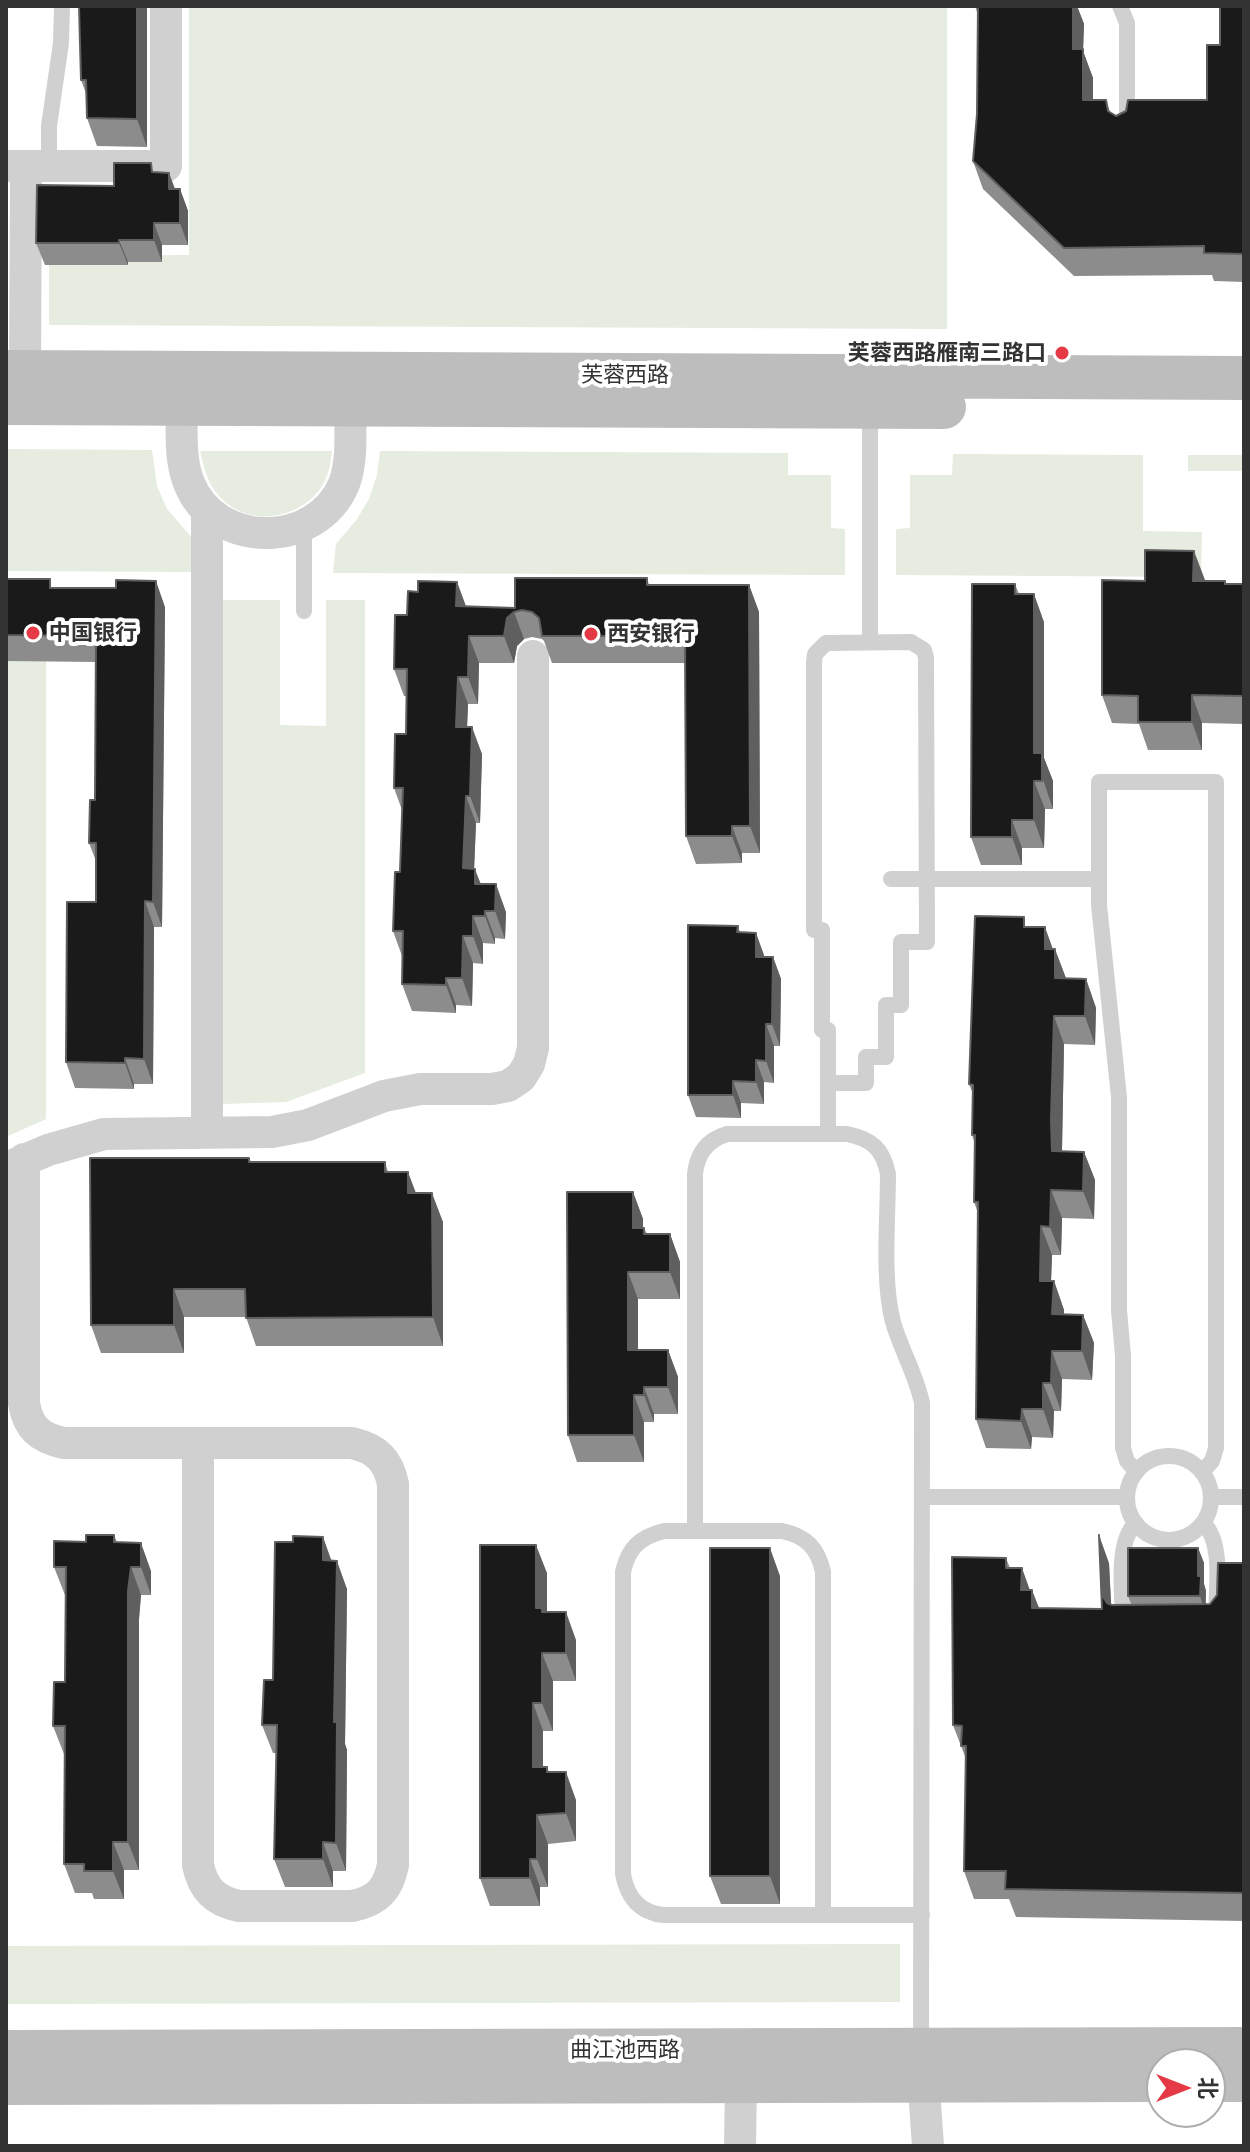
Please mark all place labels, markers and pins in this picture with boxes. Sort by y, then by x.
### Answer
place label: 芙蓉西路雁南三路口 [848,340,1046,366]
marker: 芙蓉西路雁南三路口 [1053,344,1071,362]
place label: 中国银行 [49,620,137,646]
place label: 西安银行 [607,621,695,647]
marker: 中国银行 [24,624,42,642]
marker: 西安银行 [582,625,600,643]

